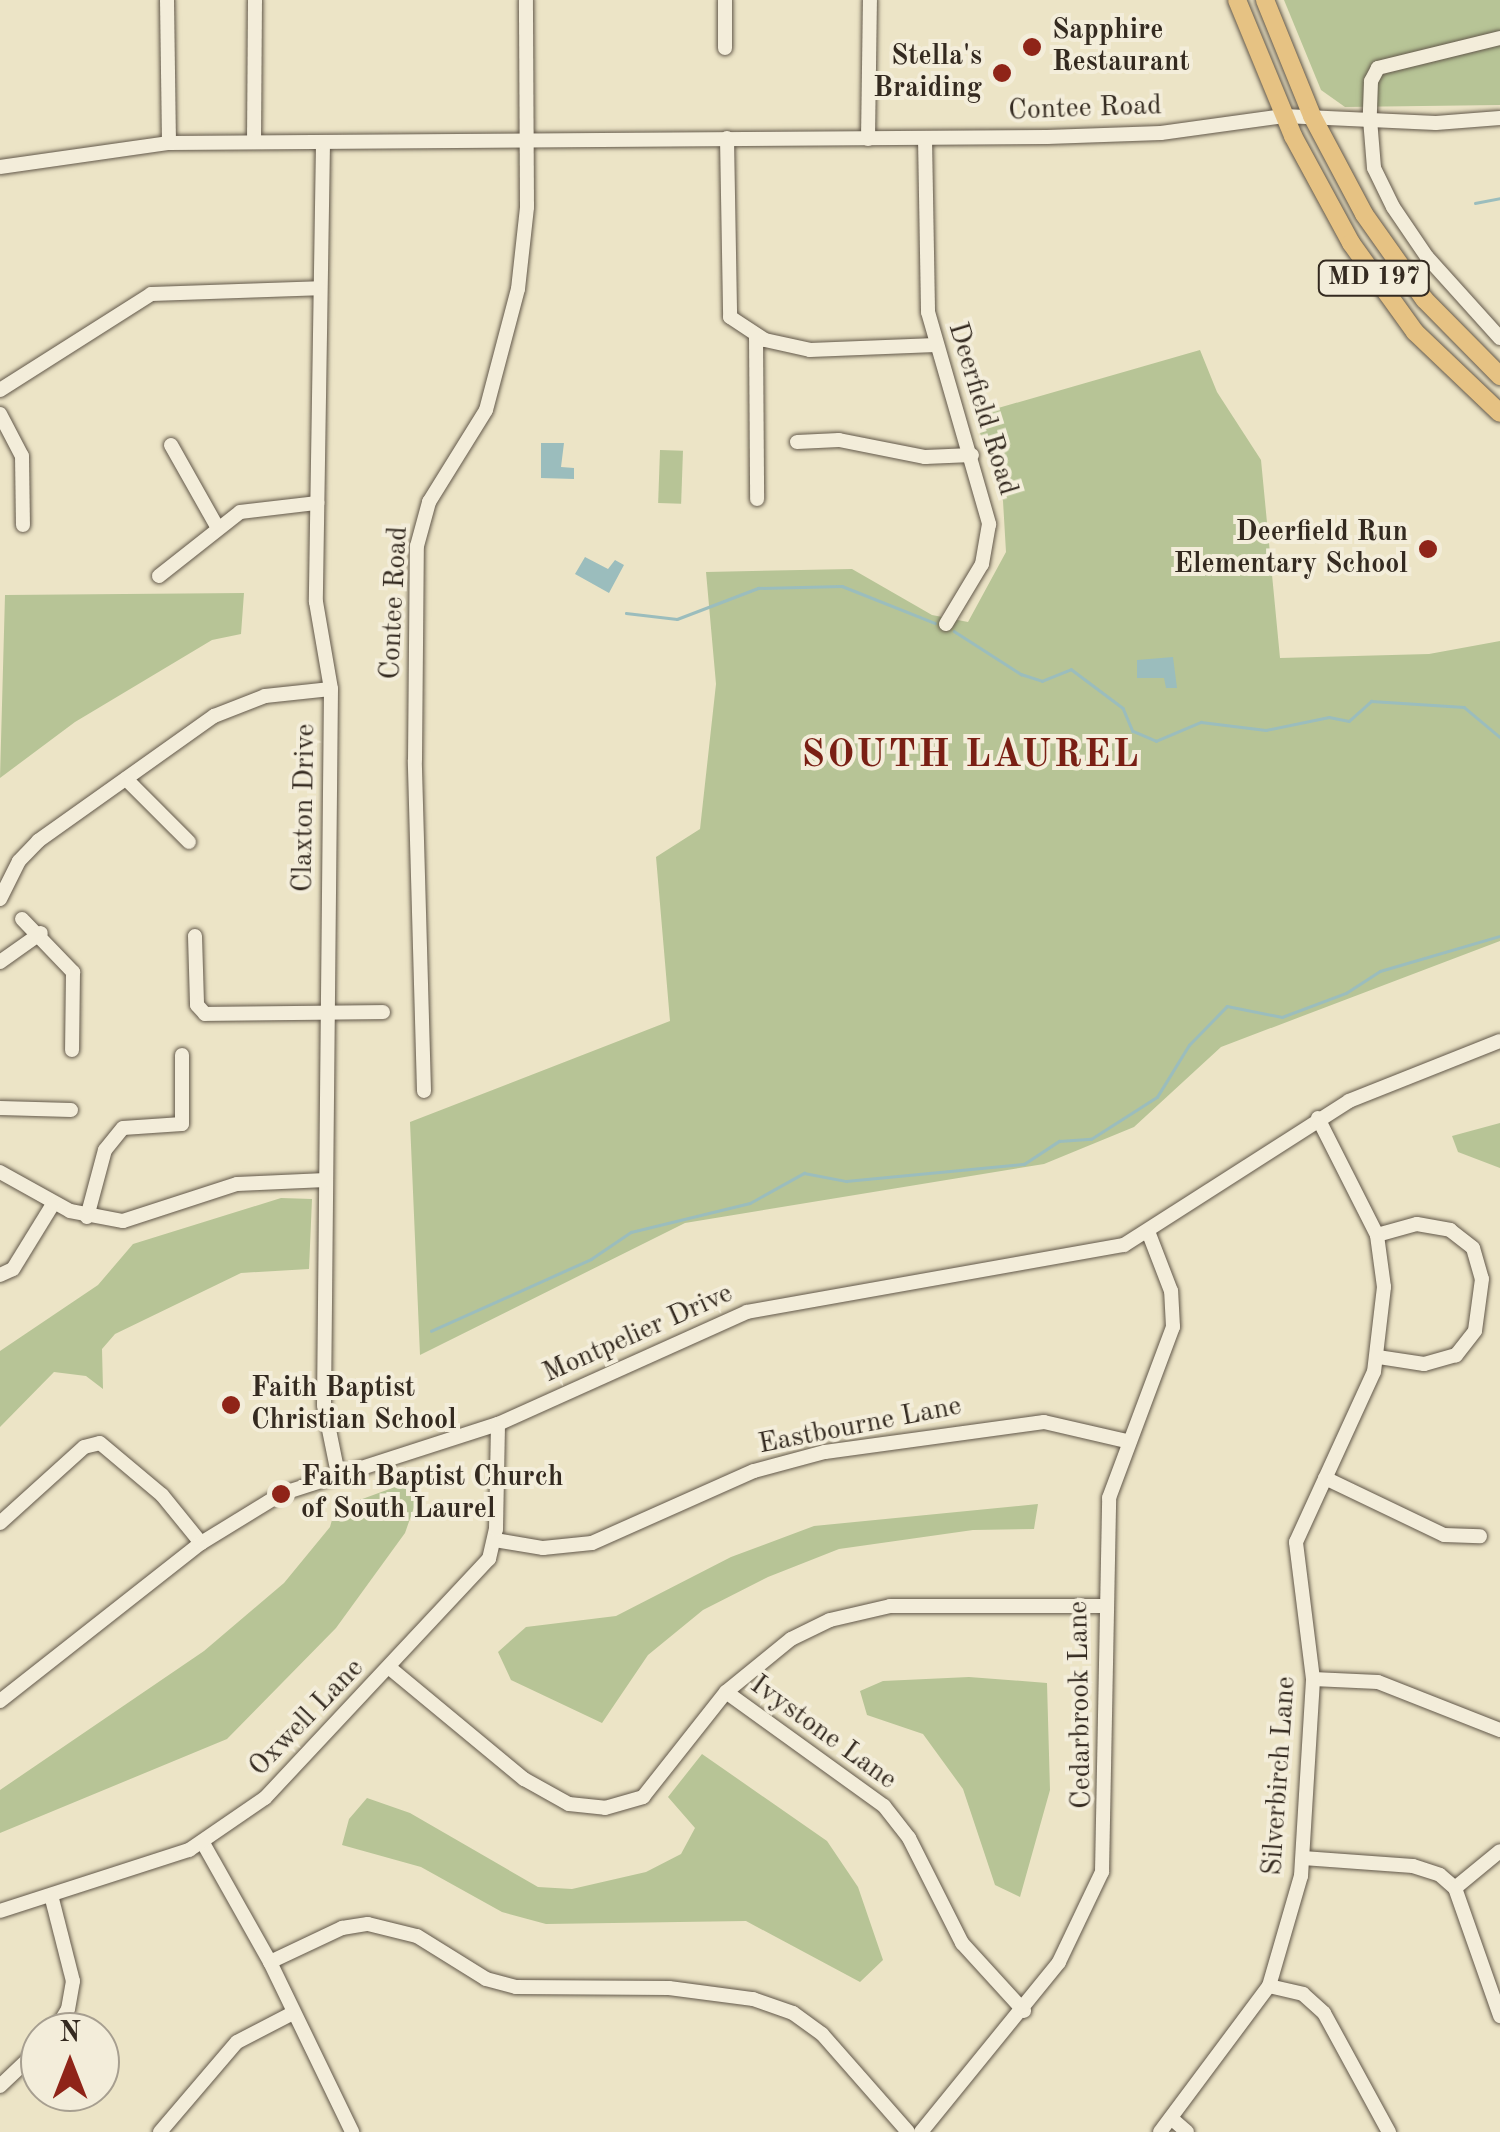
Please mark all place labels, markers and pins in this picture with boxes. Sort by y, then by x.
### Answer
place label: Sapphire Restaurant [1052,14,1190,80]
marker: Sapphire Restaurant [1021,36,1043,58]
place label: Stella's Braiding [873,40,982,106]
marker: Stella's Braiding [991,62,1013,84]
place label: Deerfield Run Elementary School [1174,516,1408,582]
marker: Deerfield Run Elementary School [1417,538,1439,560]
place label: Faith Baptist Christian School [251,1372,457,1438]
marker: Faith Baptist Christian School [220,1394,242,1416]
place label: Faith Baptist Church of South Laurel [301,1461,563,1527]
marker: Faith Baptist Church of South Laurel [270,1483,292,1505]

